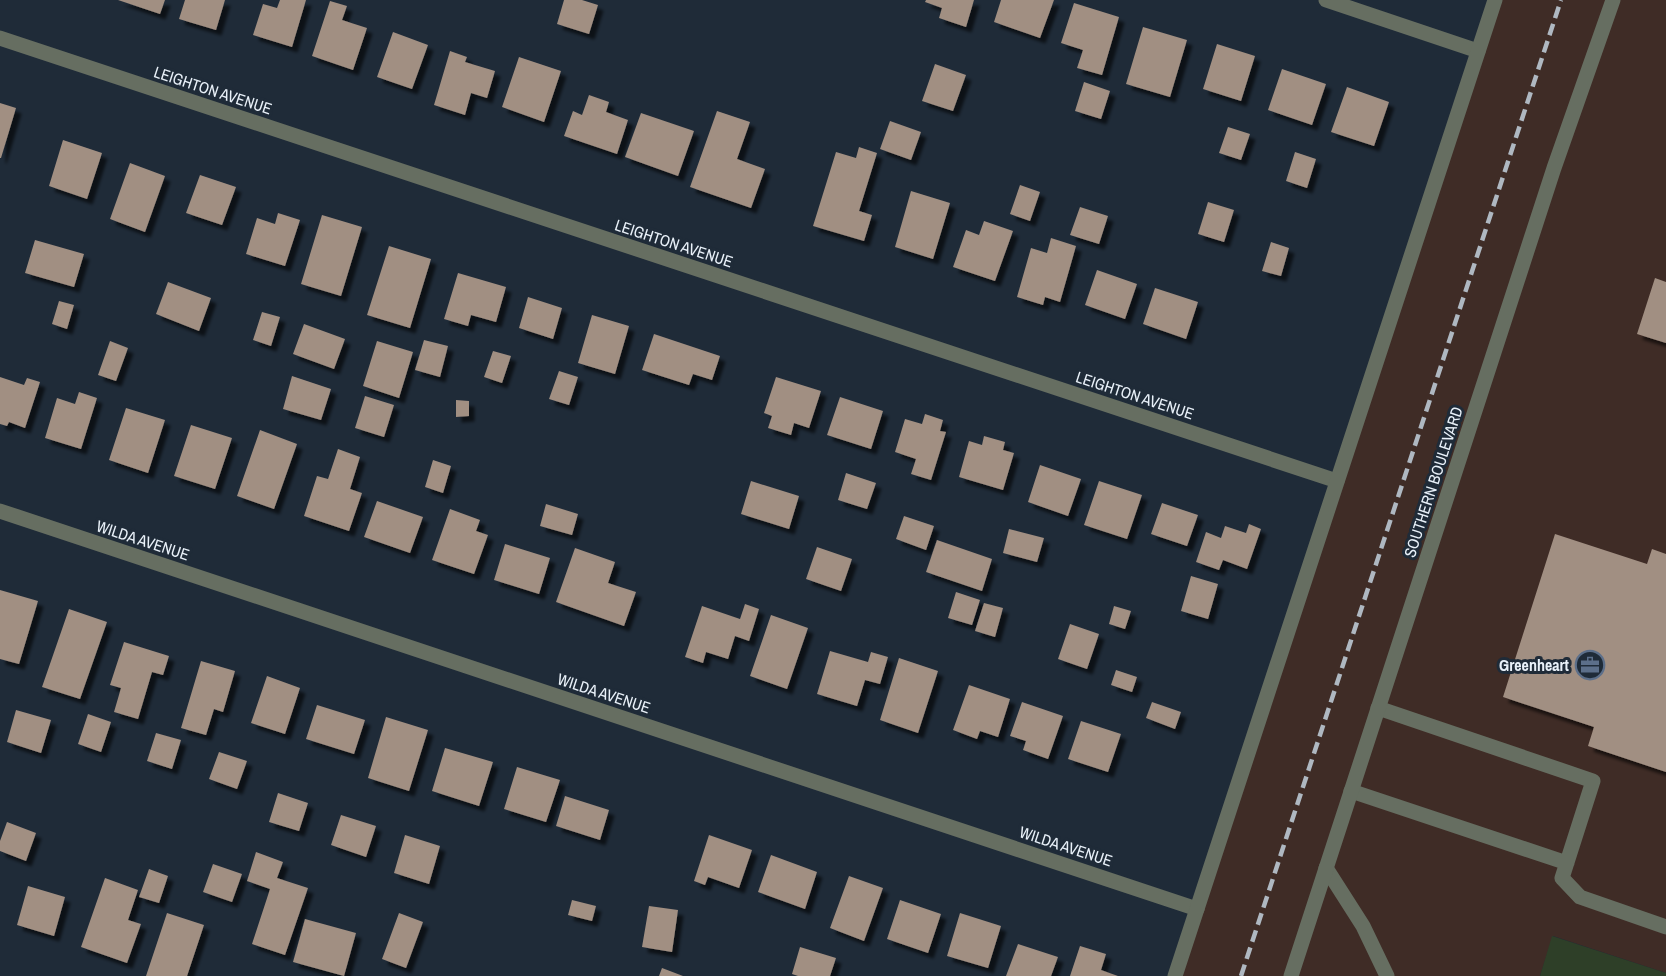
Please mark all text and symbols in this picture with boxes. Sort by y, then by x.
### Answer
street label: LEIGHTON AVENUE [151,61,275,119]
street label: LEIGHTON AVENUE [612,214,736,272]
street label: LEIGHTON AVENUE [1073,366,1197,424]
street label: SOUTHERN BOULEVARD [1398,404,1468,560]
street label: WILDA AVENUE [94,515,192,565]
office icon: Greenheart [1574,649,1606,681]
place label: Greenheart [1499,654,1570,676]
street label: WILDA AVENUE [555,668,653,718]
street label: WILDA AVENUE [1017,821,1115,871]

